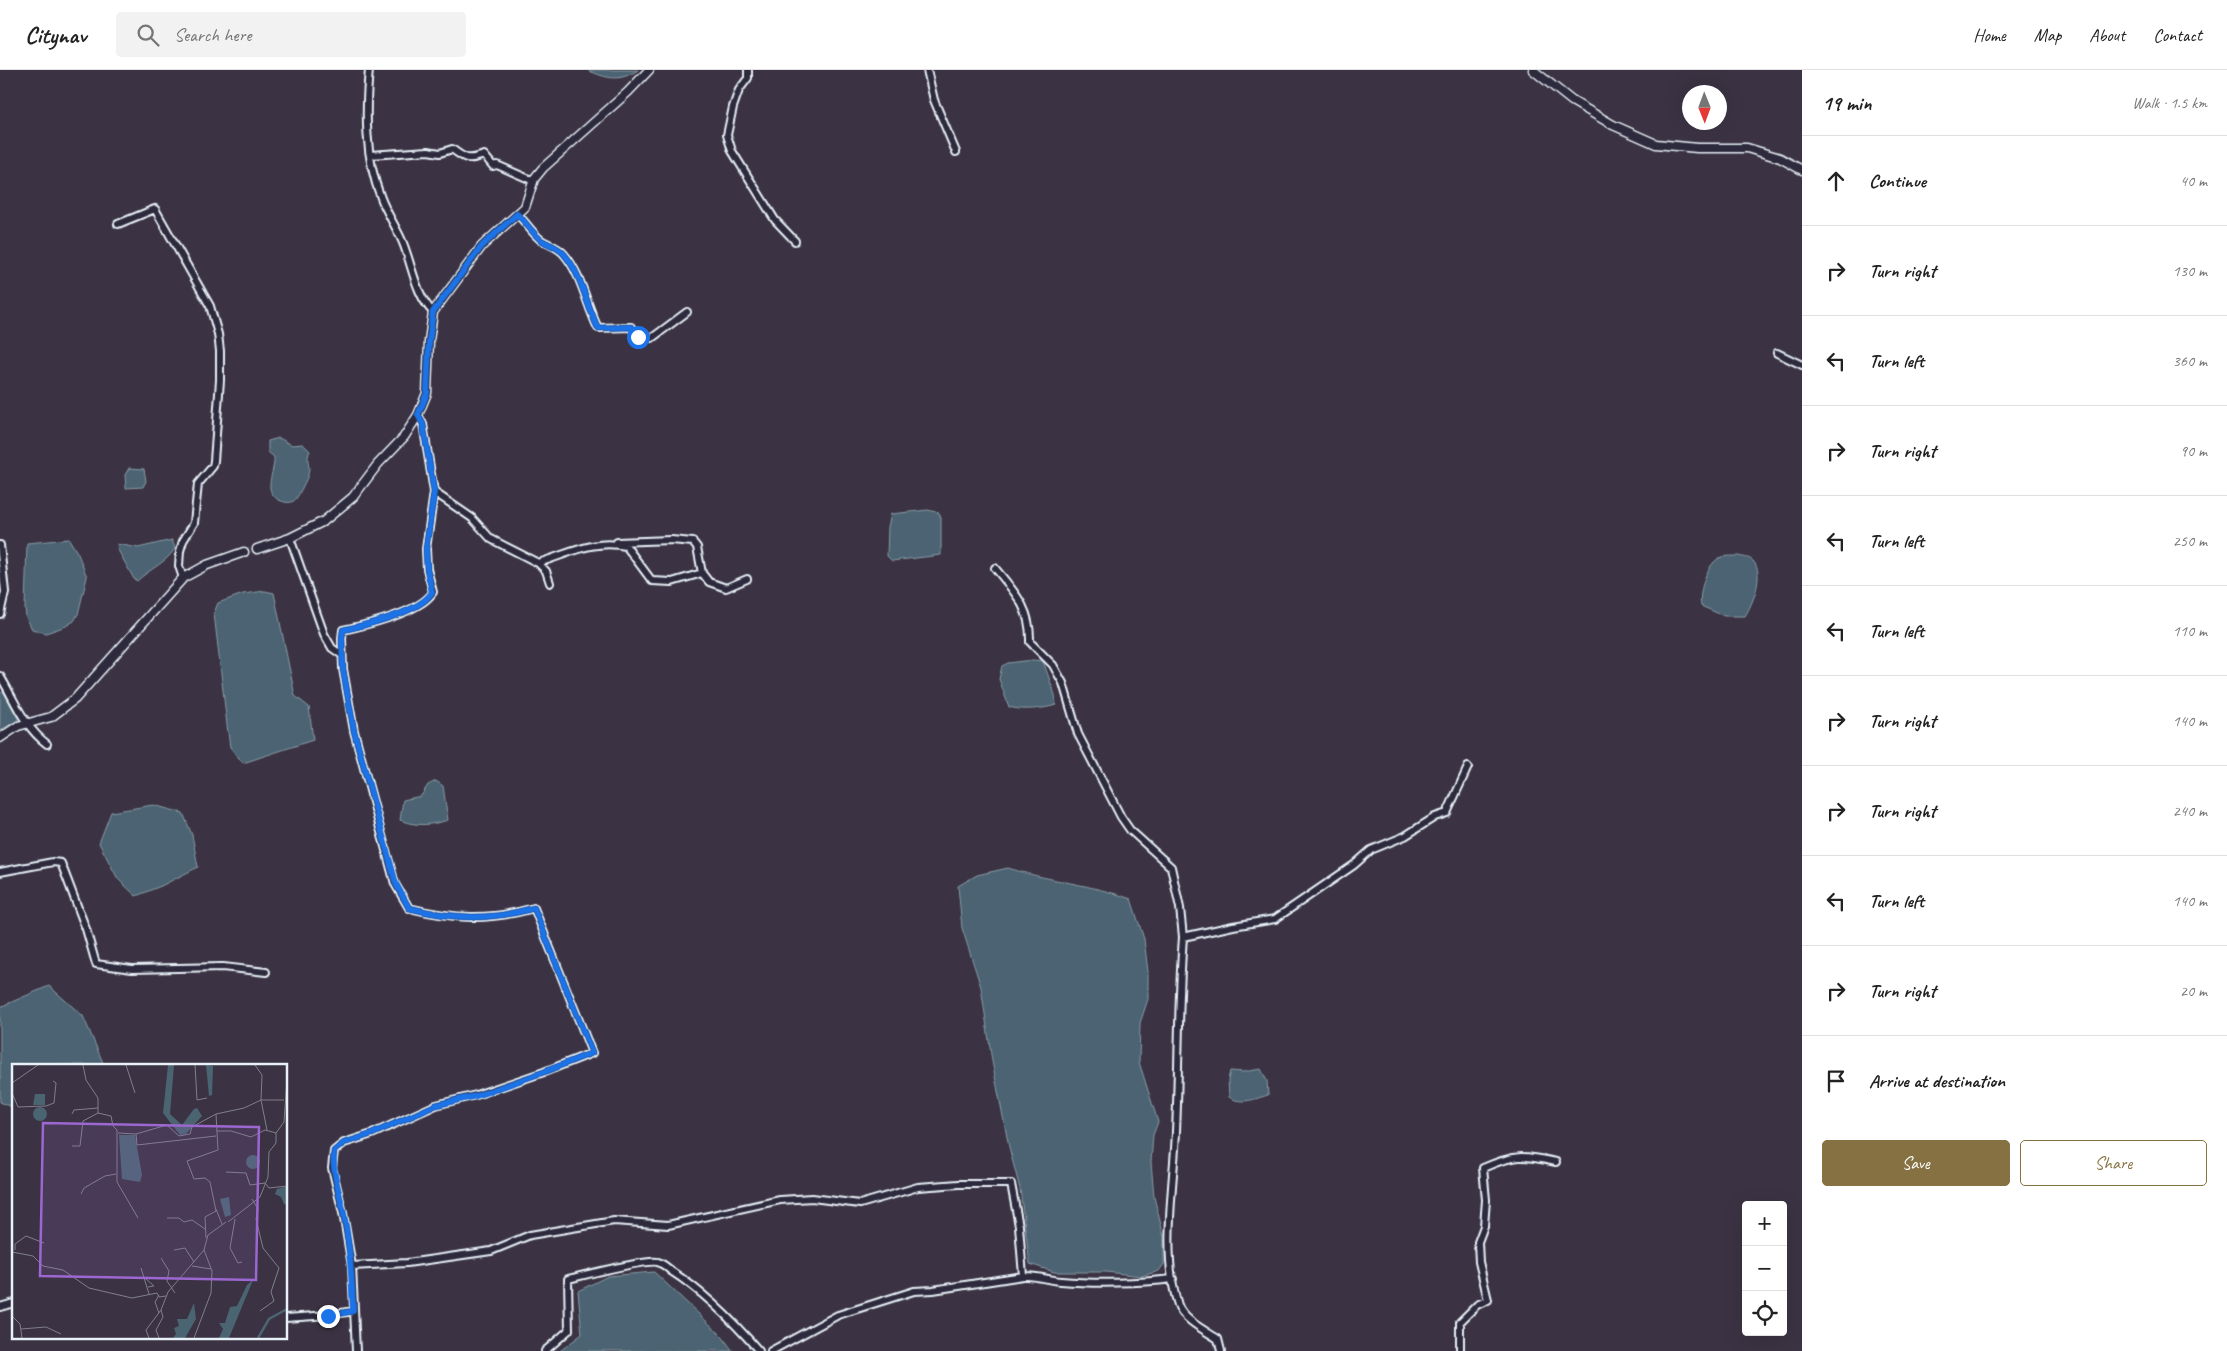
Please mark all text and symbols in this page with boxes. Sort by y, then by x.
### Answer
search box [116,12,466,57]
text: Citynav [25,20,86,50]
icon: search [134,21,162,49]
text: Search here [174,23,251,47]
text: Home [1973,24,2006,46]
text: Map [2034,24,2061,46]
text: About [2089,24,2125,46]
text: Contact [2153,24,2202,46]
north arrow [1682,85,1727,130]
text: 19 min [1822,90,1871,116]
text: Walk · 1.5 km [2132,93,2207,113]
icon: ahead [1822,167,1850,195]
text: Continue [1869,169,1926,193]
text: 40 m [2180,171,2207,191]
icon: right [1822,257,1850,285]
text: Turn right [1869,259,1936,283]
text: 130 m [2173,261,2207,281]
route start [627,326,650,349]
icon: left [1822,347,1850,375]
text: Turn left [1869,349,1924,373]
text: 360 m [2173,351,2207,371]
icon: right [1822,437,1850,465]
text: Turn right [1869,439,1936,463]
text: 90 m [2180,441,2207,461]
icon: left [1822,527,1850,555]
text: Turn left [1869,529,1924,553]
text: 250 m [2173,531,2207,551]
icon: left [1822,617,1850,645]
text: Turn left [1869,619,1924,643]
text: 110 m [2173,621,2207,641]
icon: right [1822,707,1850,735]
text: Turn right [1869,709,1936,733]
text: 140 m [2173,711,2207,731]
icon: right [1822,797,1850,825]
text: Turn right [1869,799,1936,823]
text: 240 m [2173,801,2207,821]
icon: left [1822,887,1850,915]
text: Turn left [1869,889,1924,913]
text: 140 m [2173,891,2207,911]
icon: right [1822,977,1850,1005]
text: Turn right [1869,979,1936,1003]
text: 20 m [2180,981,2207,1001]
inset map [12,1064,288,1338]
icon: arrive [1822,1067,1850,1095]
text: Arrive at destination [1869,1069,2005,1093]
button: Save [1822,1140,2010,1186]
button: Share [2020,1140,2207,1186]
map controls [1742,1201,1787,1336]
button: + [1742,1201,1787,1246]
button: − [1742,1246,1787,1291]
button: locate [1742,1291,1787,1336]
route end [317,1305,340,1328]

